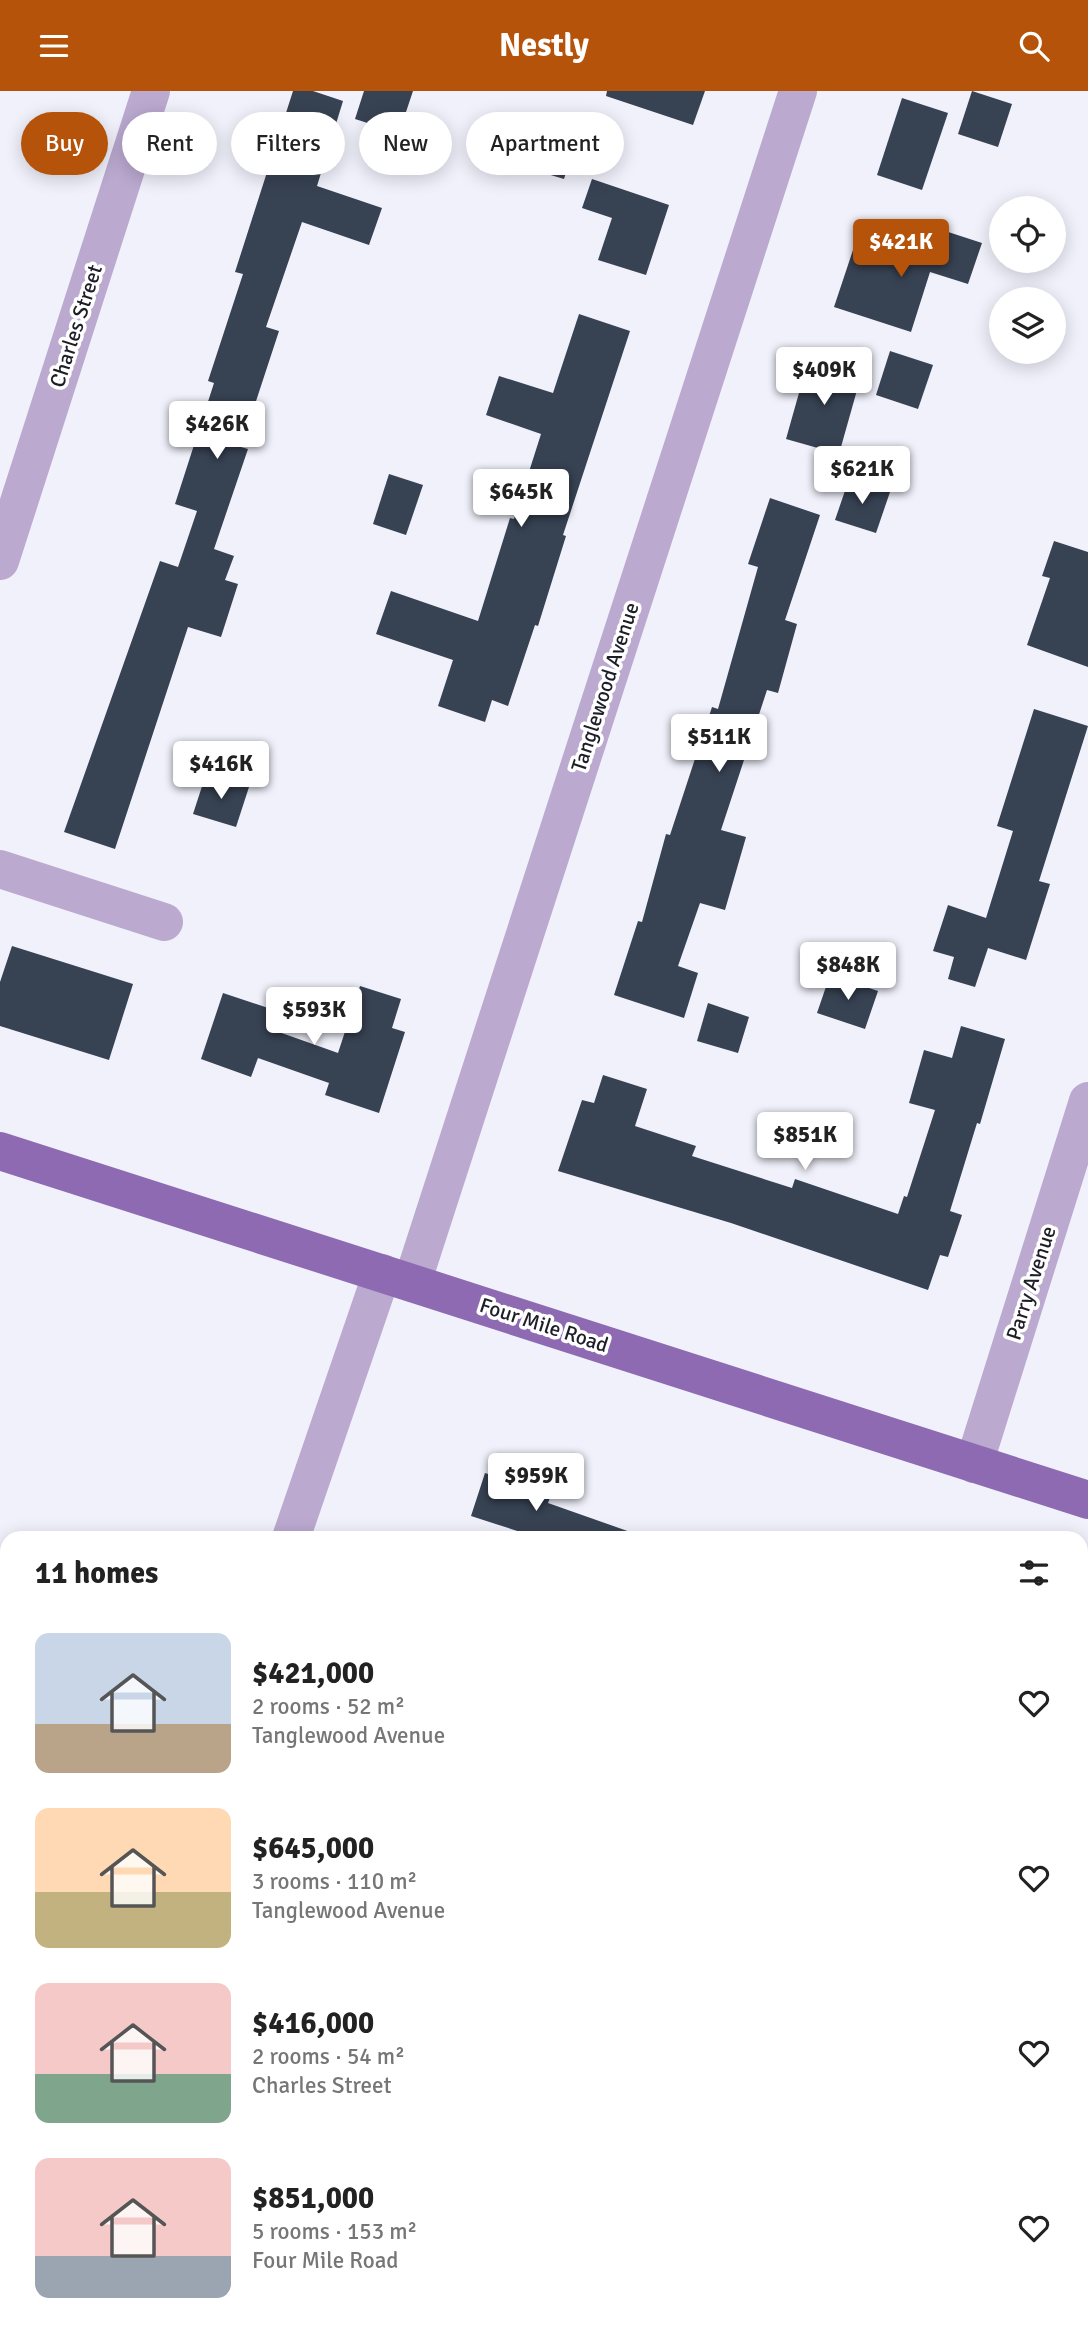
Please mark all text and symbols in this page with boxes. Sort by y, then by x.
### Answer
text: Nestly [499,26,589,65]
icon: menu [35,27,73,65]
icon: search [1015,27,1053,65]
chip: Buy [21,112,108,175]
chip: Rent [122,112,217,175]
chip: Filters [231,112,345,175]
chip: New [359,112,452,175]
chip: Apartment [466,112,624,175]
map controls [989,196,1066,364]
button: locate [989,196,1066,273]
pin: $421K [852,219,950,279]
text: $421K [869,227,933,256]
street label: Charles Street [44,261,108,391]
button: layers [989,287,1066,364]
pin: $409K [775,347,873,407]
text: $409K [792,355,856,384]
pin: $426K [168,401,266,461]
text: $426K [185,409,249,438]
pin: $621K [813,447,911,506]
text: $621K [830,454,894,483]
pin: $645K [472,469,570,529]
text: $645K [489,477,553,506]
street label: Tanglewood Avenue [565,599,645,775]
pin: $511K [670,715,768,774]
text: $511K [687,722,751,751]
pin: $416K [172,741,270,801]
text: $416K [189,749,253,778]
pin: $848K [799,943,897,1002]
text: $848K [816,950,880,979]
pin: $593K [265,988,363,1047]
text: $593K [282,995,346,1024]
pin: $851K [756,1112,854,1172]
text: $851K [773,1120,837,1149]
street label: Parry Avenue [1000,1223,1062,1343]
street label: Four Mile Road [476,1292,612,1358]
pin: $959K [487,1453,585,1513]
text: $959K [504,1461,568,1490]
icon: filters [1015,1554,1053,1592]
text: 11 homes [35,1555,158,1592]
text: $421,000 [252,1655,374,1692]
icon: home [91,1661,175,1745]
icon: heart [1015,1684,1053,1722]
text: 2 rooms · 52 m² [252,1692,405,1721]
text: Tanglewood Avenue [252,1721,445,1750]
text: $645,000 [252,1830,374,1867]
icon: home [91,1836,175,1920]
icon: heart [1015,1859,1053,1897]
text: 3 rooms · 110 m² [252,1867,417,1896]
text: Tanglewood Avenue [252,1896,445,1925]
text: $416,000 [252,2005,374,2042]
icon: home [91,2011,175,2095]
icon: heart [1015,2034,1053,2072]
text: 2 rooms · 54 m² [252,2042,405,2071]
text: Charles Street [252,2071,392,2100]
text: $851,000 [252,2180,374,2217]
icon: home [91,2186,175,2270]
icon: heart [1015,2209,1053,2247]
text: 5 rooms · 153 m² [252,2217,417,2246]
text: Four Mile Road [252,2246,399,2275]

